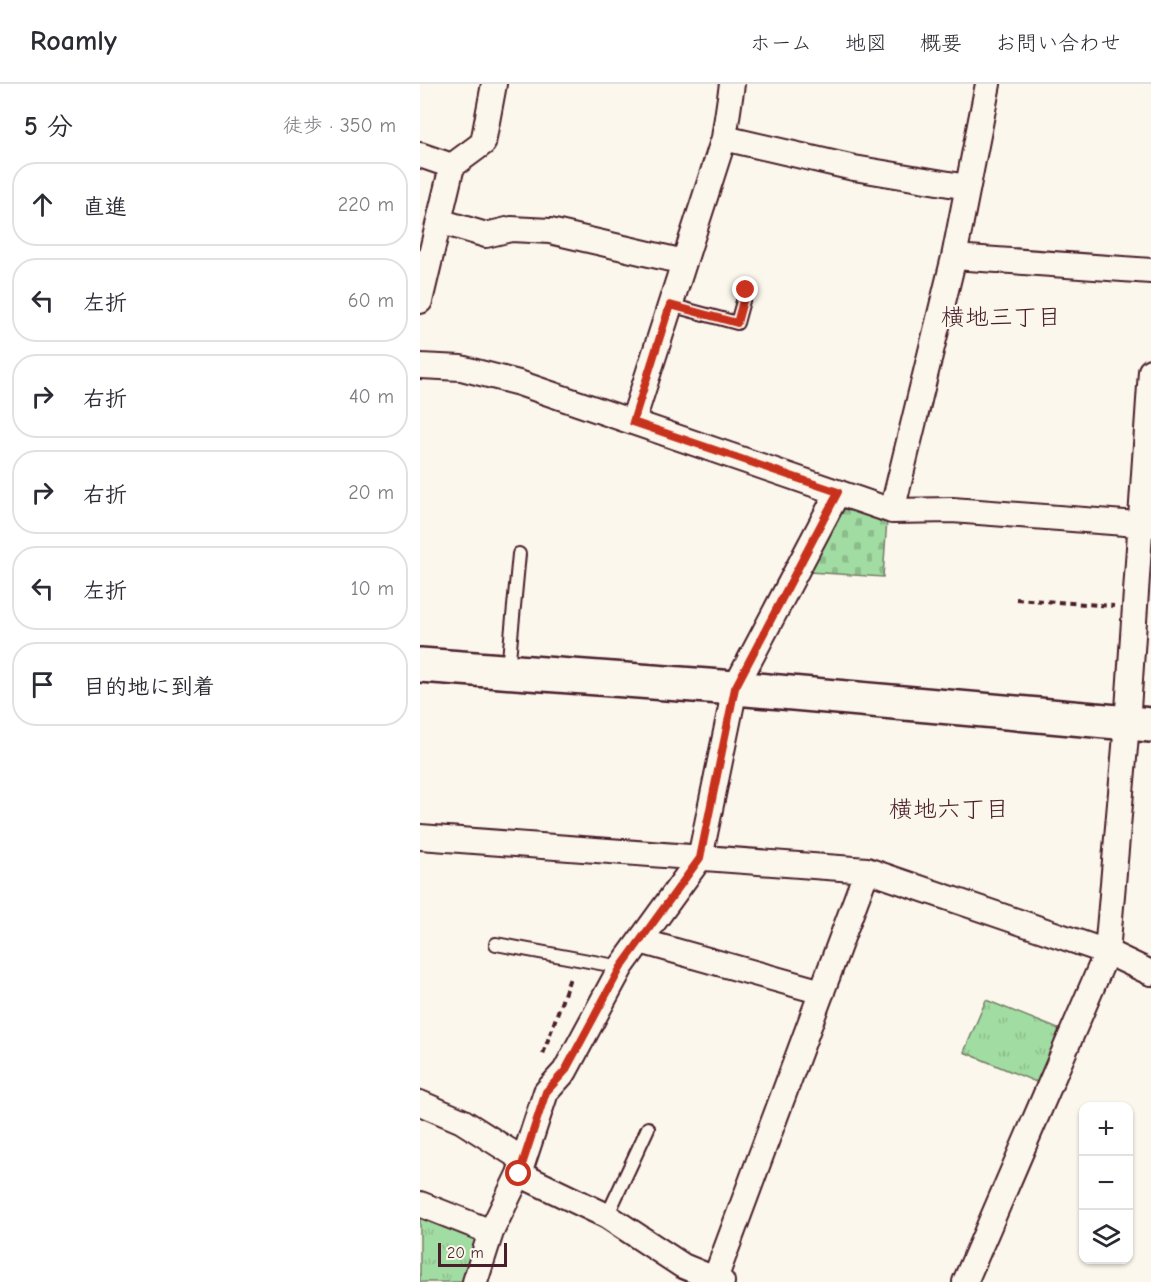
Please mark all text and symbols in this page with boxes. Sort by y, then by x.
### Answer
text: Roamly [30,25,117,57]
text: ホーム [750,31,812,55]
text: 地図 [845,31,887,55]
text: 概要 [920,31,962,55]
text: お問い合わせ [995,31,1121,55]
text: 5 分 [24,112,73,142]
text: 徒歩 · 350 m [283,114,396,137]
icon: ahead [26,188,59,221]
text: 220 m [338,193,394,216]
text: 直進 [83,194,127,220]
route end [732,276,758,302]
icon: left [26,284,59,317]
text: 60 m [348,289,394,312]
text: 左折 [83,290,127,316]
district label: 横地三丁目 [941,303,1061,331]
icon: right [26,380,59,413]
text: 40 m [349,385,394,408]
text: 右折 [83,386,127,412]
icon: right [26,476,59,509]
text: 20 m [348,481,394,504]
text: 右折 [83,482,127,508]
icon: left [26,572,59,605]
text: 10 m [351,577,394,600]
text: 左折 [83,578,127,604]
icon: arrive [26,668,59,701]
text: 目的地に到着 [83,674,215,700]
district label: 横地六丁目 [889,795,1009,823]
map controls [1079,1102,1133,1264]
button: + [1079,1102,1133,1156]
button: − [1079,1156,1133,1210]
route start [505,1160,531,1186]
button: layers [1079,1210,1133,1264]
scale bar [438,1240,507,1268]
text: 20 m [447,1244,484,1262]

